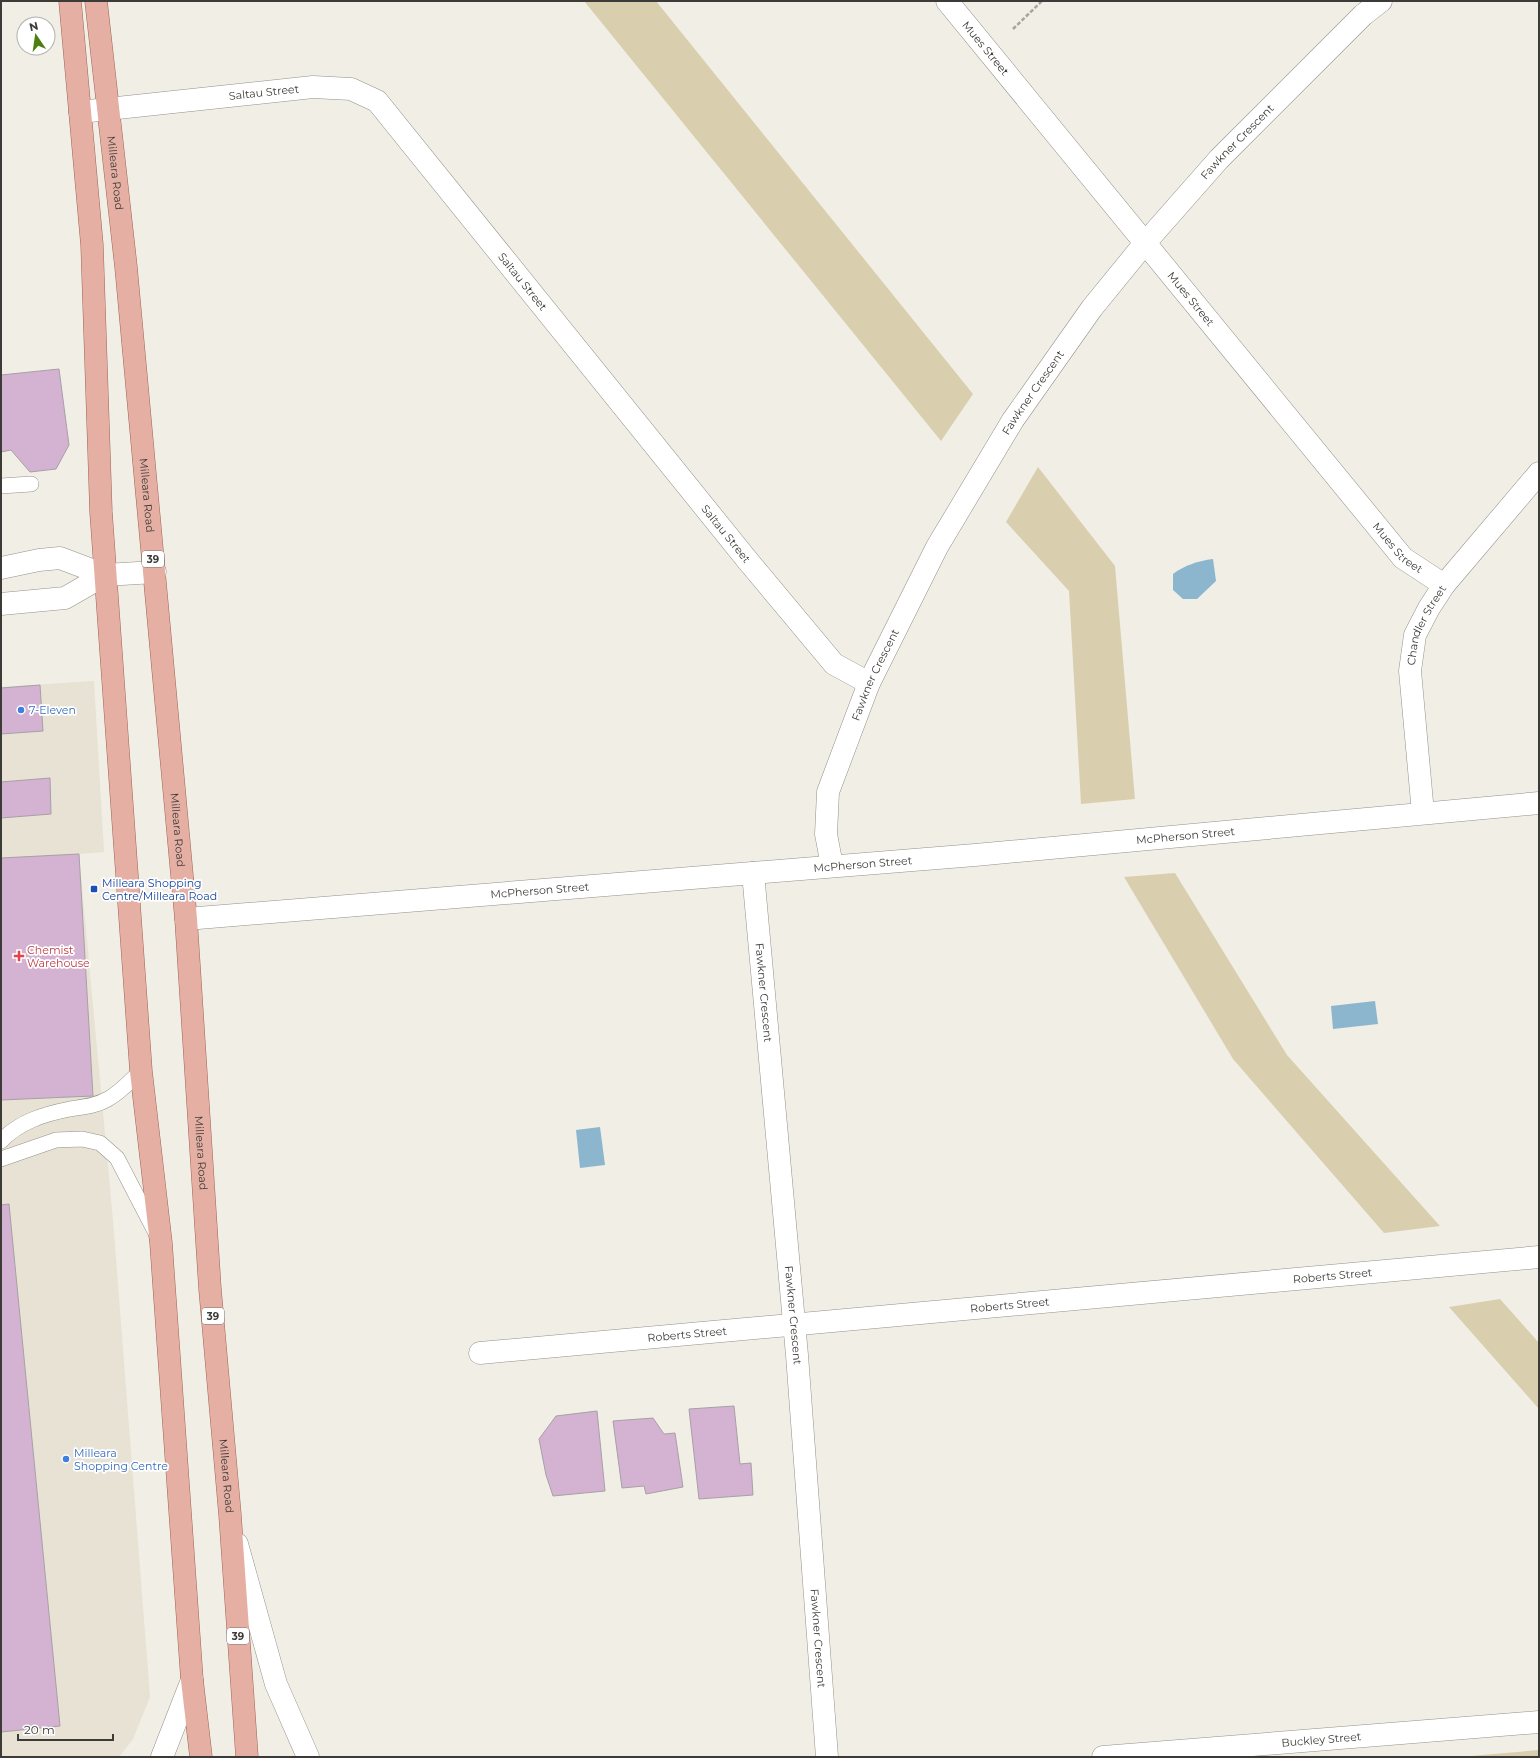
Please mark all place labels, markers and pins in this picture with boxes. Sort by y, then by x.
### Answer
place label: 7-Eleven [29,703,76,717]
marker: 7-Eleven [16,705,26,715]
place label: Milleara Shopping Centre/Milleara Road [102,876,217,903]
marker: Milleara Shopping Centre/Milleara Road [89,884,99,894]
place label: Chemist Warehouse [27,943,90,970]
marker: Chemist Warehouse [14,951,24,961]
place label: Milleara Shopping Centre [74,1446,168,1473]
marker: Milleara Shopping Centre [61,1454,71,1464]

